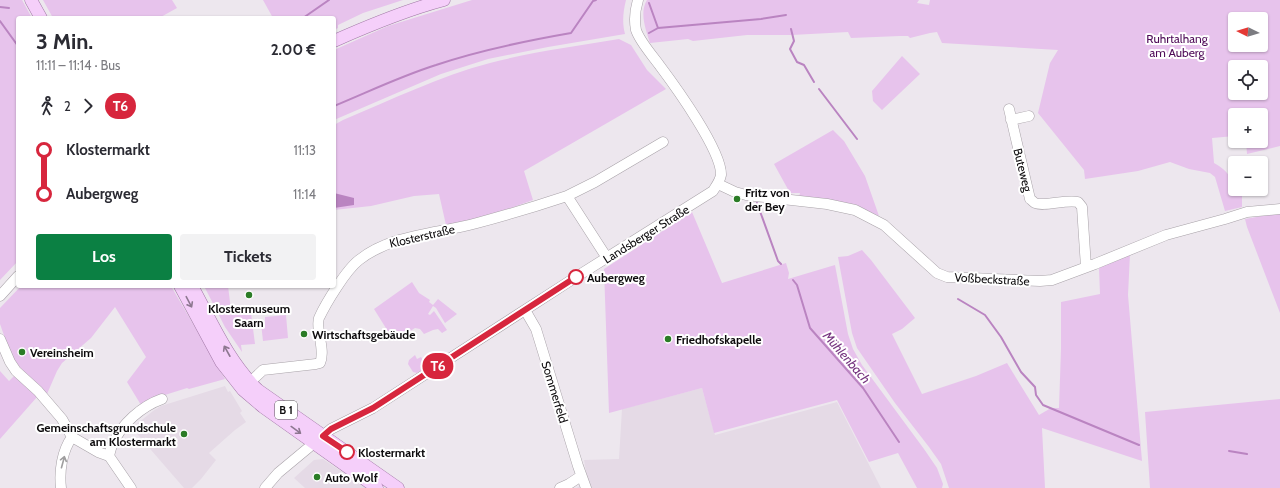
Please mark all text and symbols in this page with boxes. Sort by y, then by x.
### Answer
north arrow [1228,12,1268,52]
map controls [1228,12,1268,196]
text: 3 Min. [36,28,93,55]
park label: Ruhrtalhang am Auberg [1146,31,1209,60]
text: 2.00 € [271,41,316,59]
text: 11:11 – 11:14 · Bus [36,57,120,73]
button: locate [1228,60,1268,100]
icon: walk [36,95,58,117]
icon: forward [77,95,99,117]
text: T6 [113,97,128,115]
text: 2 [64,98,71,114]
button: + [1228,108,1268,148]
text: Klostermarkt [66,141,150,159]
text: 11:13 [294,142,316,158]
street label: Buteweg [1010,147,1036,194]
button: − [1228,156,1268,196]
text: Aubergweg [66,185,138,203]
place label: Fritz von der Bey [745,185,790,214]
text: 11:14 [293,186,316,202]
marker: Fritz von der Bey [732,194,742,204]
street label: Landsberger Straße [600,202,692,266]
street label: Klosterstraße [388,221,456,251]
button: Los [36,234,172,280]
button: Tickets [180,234,316,280]
marker: Aubergweg [568,269,584,285]
place label: Aubergweg [587,270,645,285]
street label: Voßbeckstraße [954,270,1030,288]
marker: Klostermuseum Saarn [244,290,254,300]
one-way arrow [186,296,193,308]
place label: Klostermuseum Saarn [208,301,290,330]
place label: Wirtschaftsgebäude [312,327,415,342]
water label: Mühlenbach [819,327,874,386]
marker: Wirtschaftsgebäude [299,329,309,339]
place label: Friedhofskapelle [676,332,762,347]
marker: Friedhofskapelle [663,334,673,344]
place label: Vereinsheim [30,345,94,360]
one-way arrow [223,345,230,357]
marker: Vereinsheim [17,347,27,357]
line badge: T6 [420,353,456,379]
text: T6 [430,357,446,375]
street label: Sommerfeld [538,359,572,425]
road number: B 1 [275,401,297,419]
place label: Gemeinschaftsgrundschule am Klostermarkt [36,420,176,449]
one-way arrow [290,426,301,434]
marker: Gemeinschaftsgrundschule am Klostermarkt [179,429,189,439]
marker: Klostermarkt [339,444,355,460]
place label: Klostermarkt [358,445,425,460]
one-way arrow [59,455,67,468]
place label: Auto Wolf [325,470,378,485]
marker: Auto Wolf [312,472,322,482]

